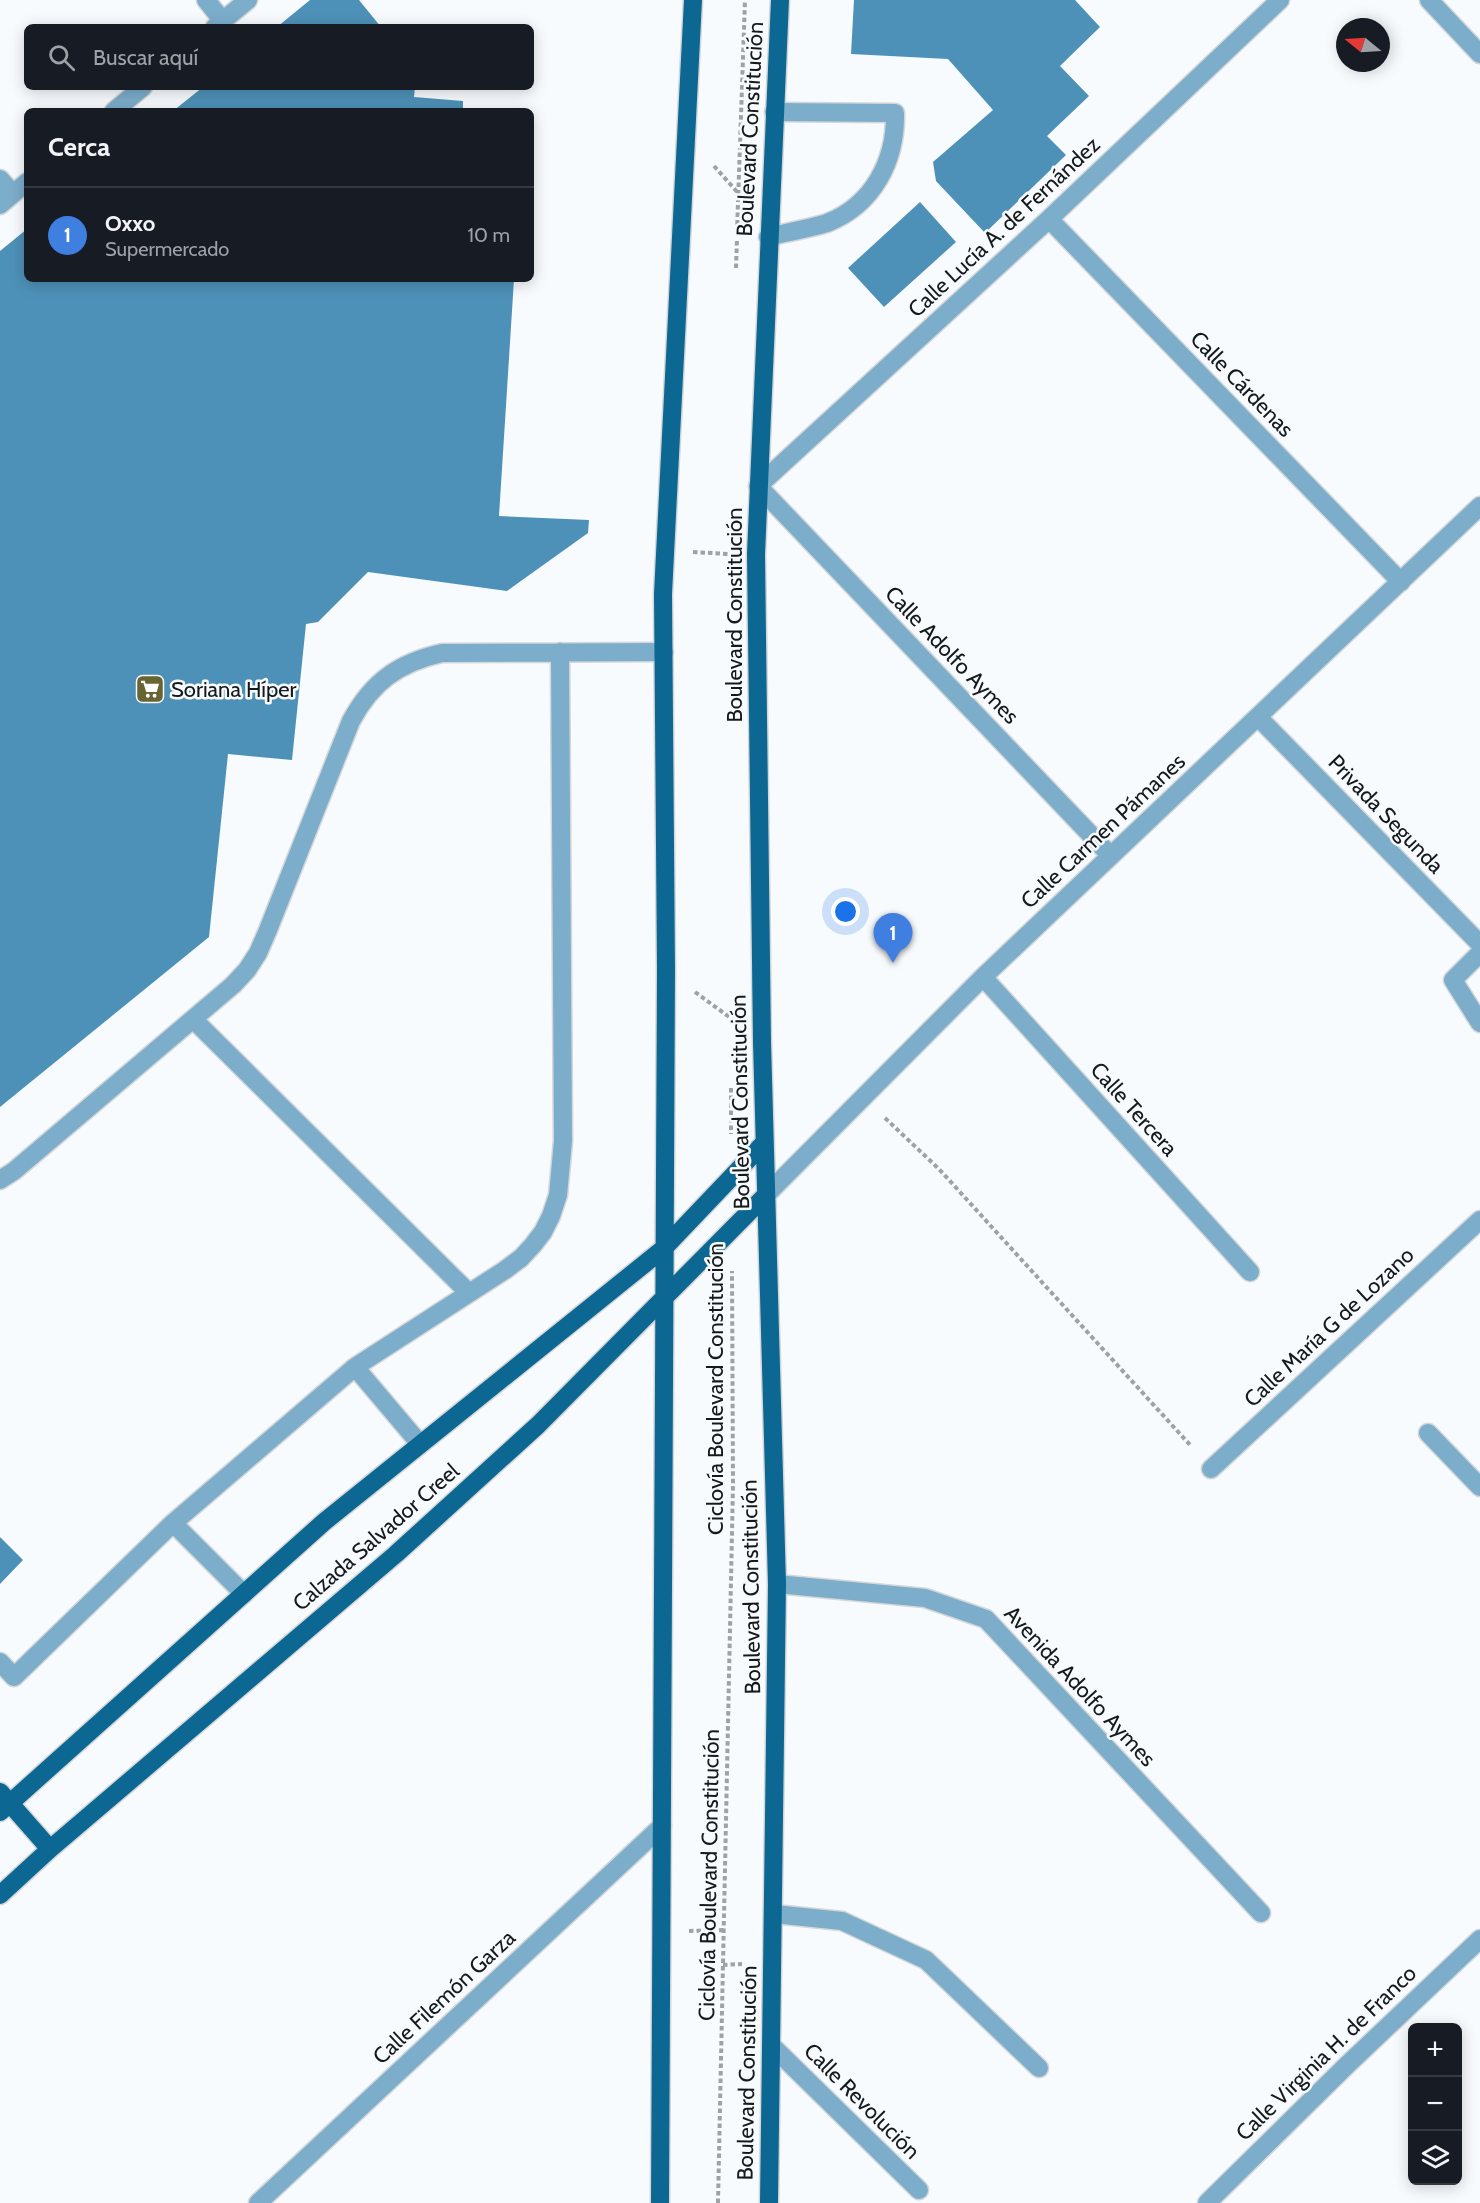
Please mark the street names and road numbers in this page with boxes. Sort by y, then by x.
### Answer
street label: Boulevard Constitución [731,21,769,237]
street label: Calle Lucía A. de Fernández [902,131,1106,323]
street label: Calle Cárdenas [1185,325,1299,443]
street label: Boulevard Constitución [721,508,748,722]
street label: Calle Adolfo Aymes [879,581,1025,729]
street label: Calle Carmen Pámanes [1015,748,1191,914]
street label: Privada Segunda [1323,749,1450,879]
street label: Boulevard Constitución [725,994,755,1210]
street label: Calle Tercera [1085,1056,1183,1162]
street label: Calle María G de Lozano [1239,1241,1419,1413]
street label: Ciclovía Boulevard Constitución [702,1243,729,1535]
street label: Calzada Salvador Creel [287,1457,465,1617]
street label: Boulevard Constitución [736,1479,766,1695]
street label: Avenida Adolfo Aymes [999,1600,1161,1772]
street label: Ciclovía Boulevard Constitución [693,1729,725,2021]
street label: Calle Filemón Garza [367,1924,521,2070]
street label: Calle Virginia H. de Franco [1230,1960,1422,2146]
street label: Boulevard Constitución [732,1965,762,2181]
street label: Calle Revolución [798,2037,926,2165]

